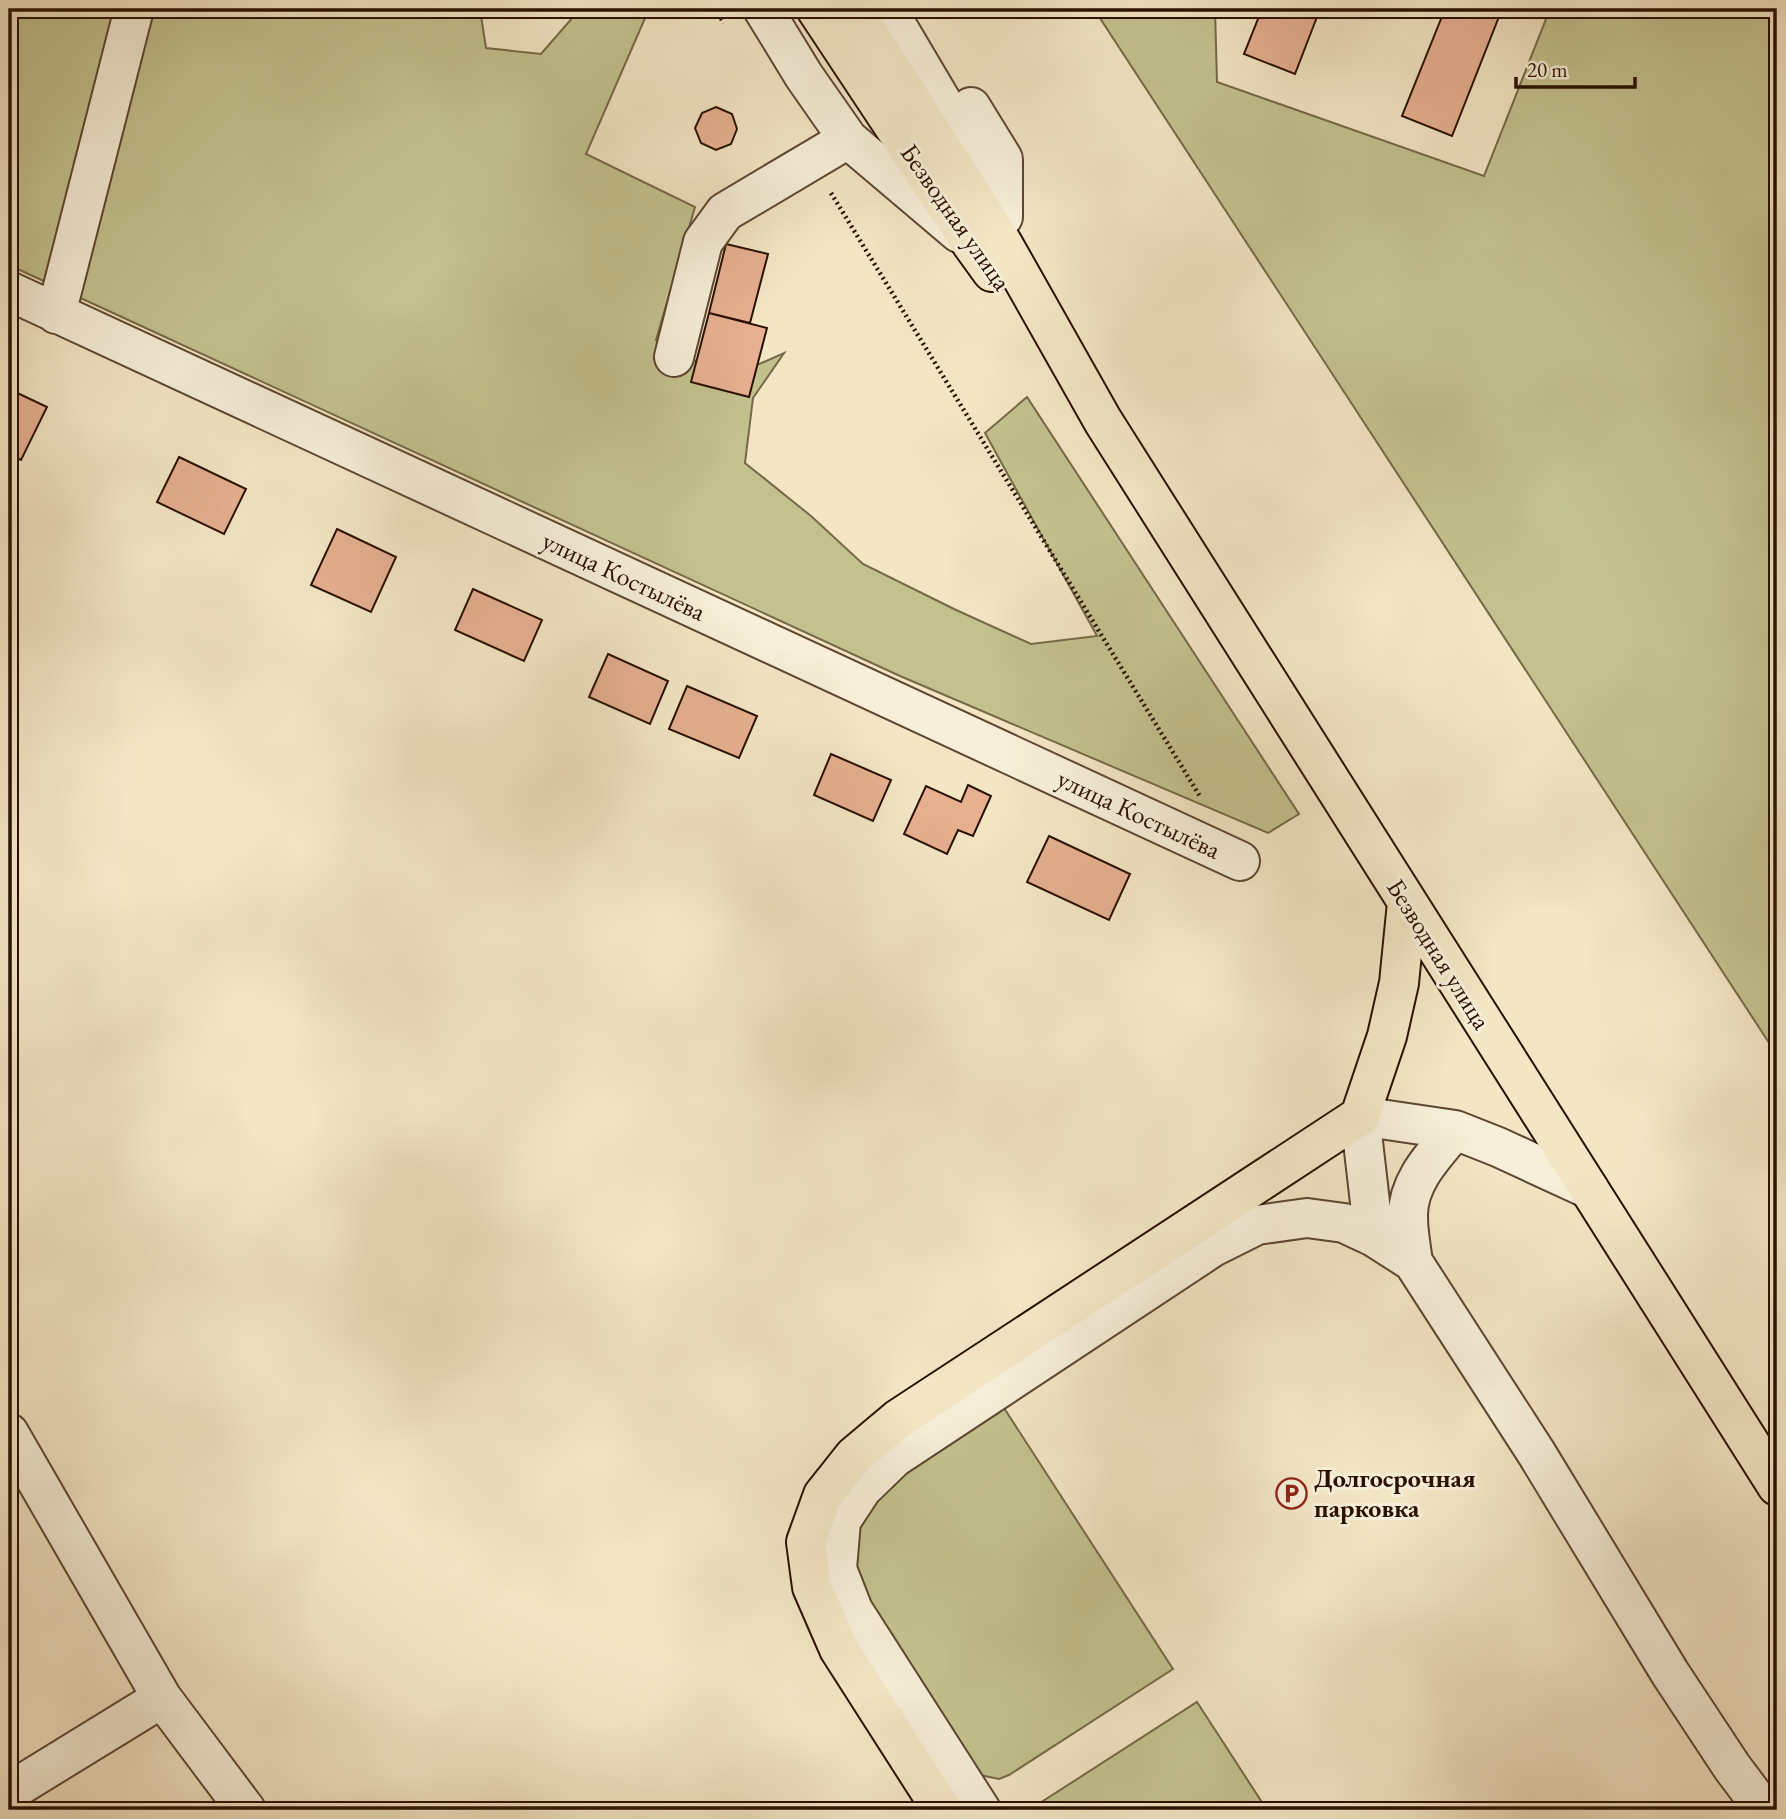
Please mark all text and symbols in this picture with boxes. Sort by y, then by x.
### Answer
scale bar [1516,46,1636,90]
text: 20 m [1527,56,1568,83]
street label: Безводная улица [893,137,1020,298]
street label: улица Костылёва [537,523,712,629]
street label: улица Костылёва [1052,761,1227,867]
street label: Безводная улица [1379,872,1499,1036]
place label: Долгосрочная парковка [1314,1461,1476,1525]
parking icon: Долгосрочная парковка [1274,1476,1308,1510]

